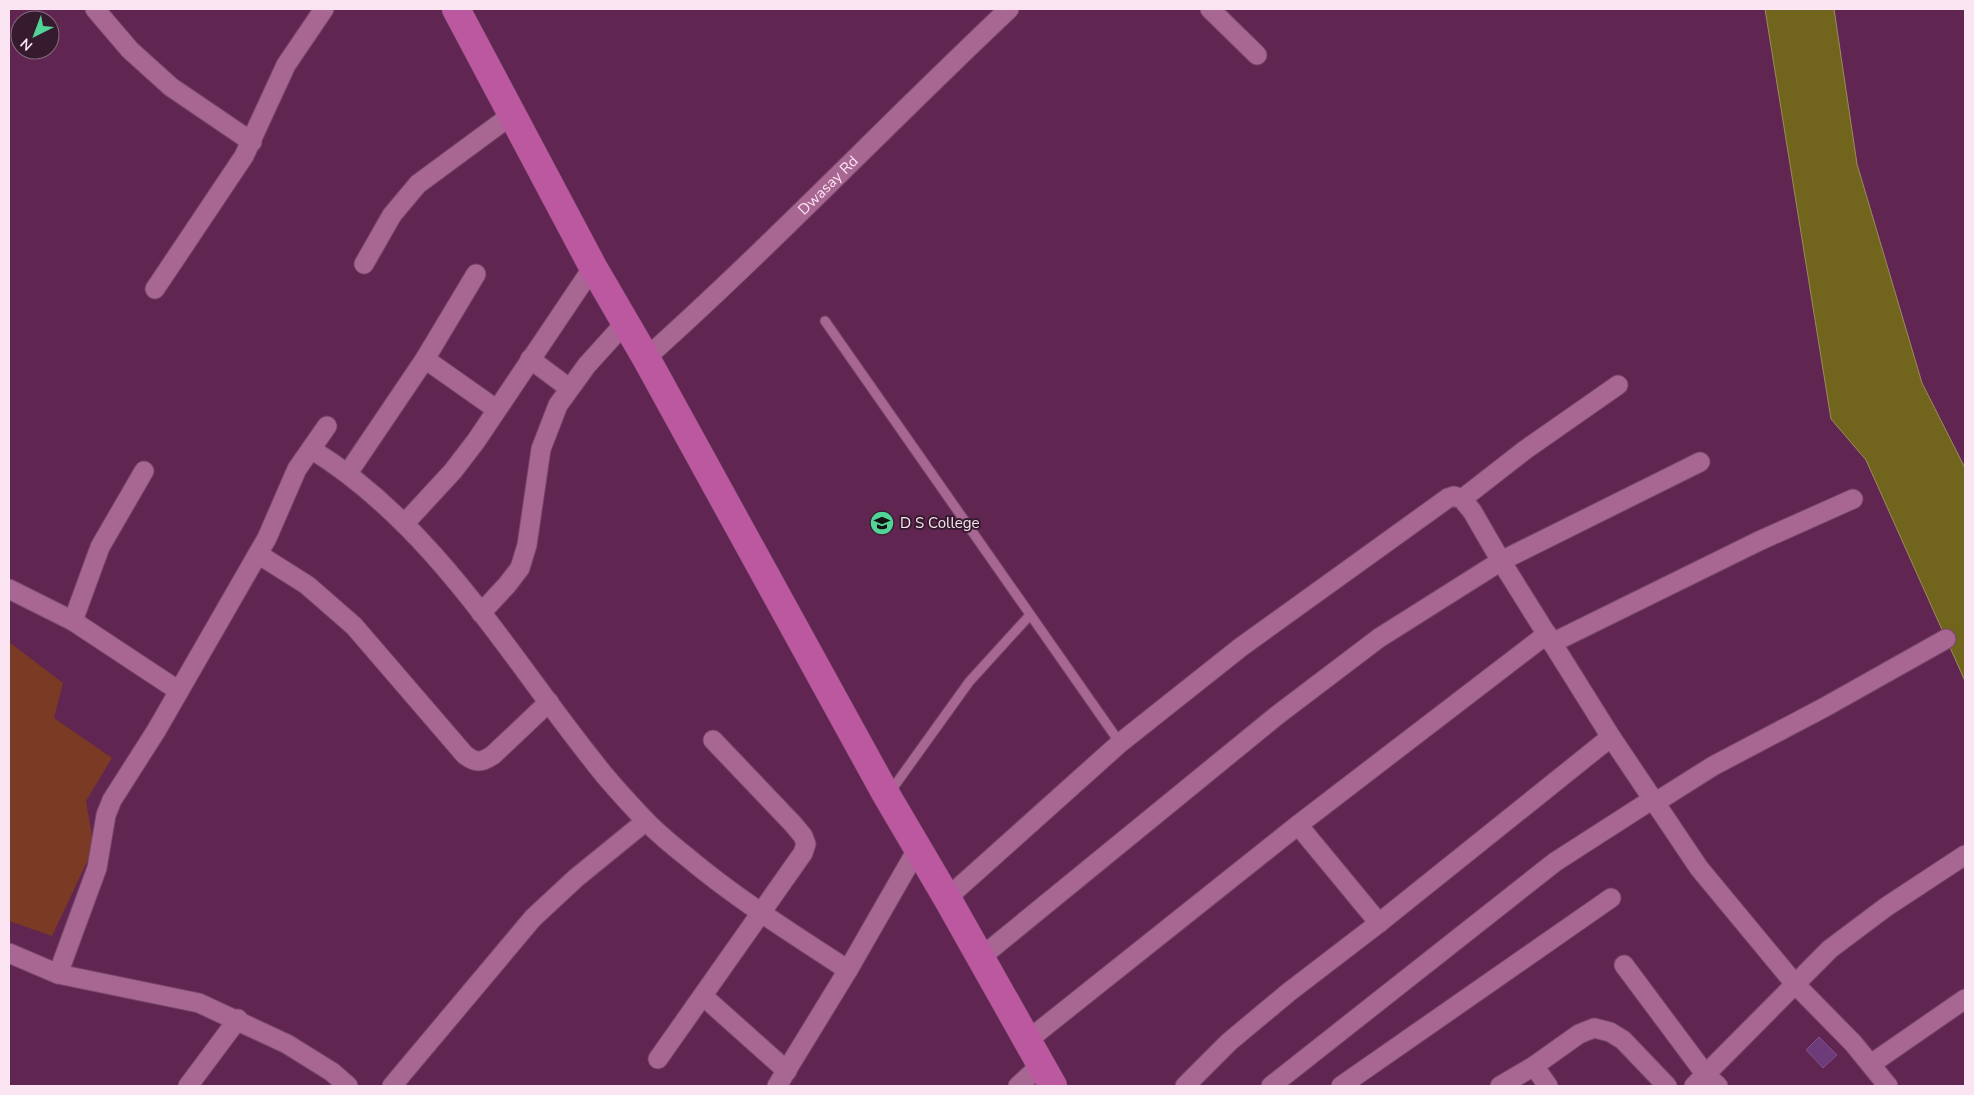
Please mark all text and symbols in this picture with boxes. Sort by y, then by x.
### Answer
north arrow [10,10,60,60]
text: N [16,34,37,55]
street label: Dwasay Rd [794,151,862,219]
school or university icon: D S College [869,510,895,536]
place label: D S College [900,513,980,533]

